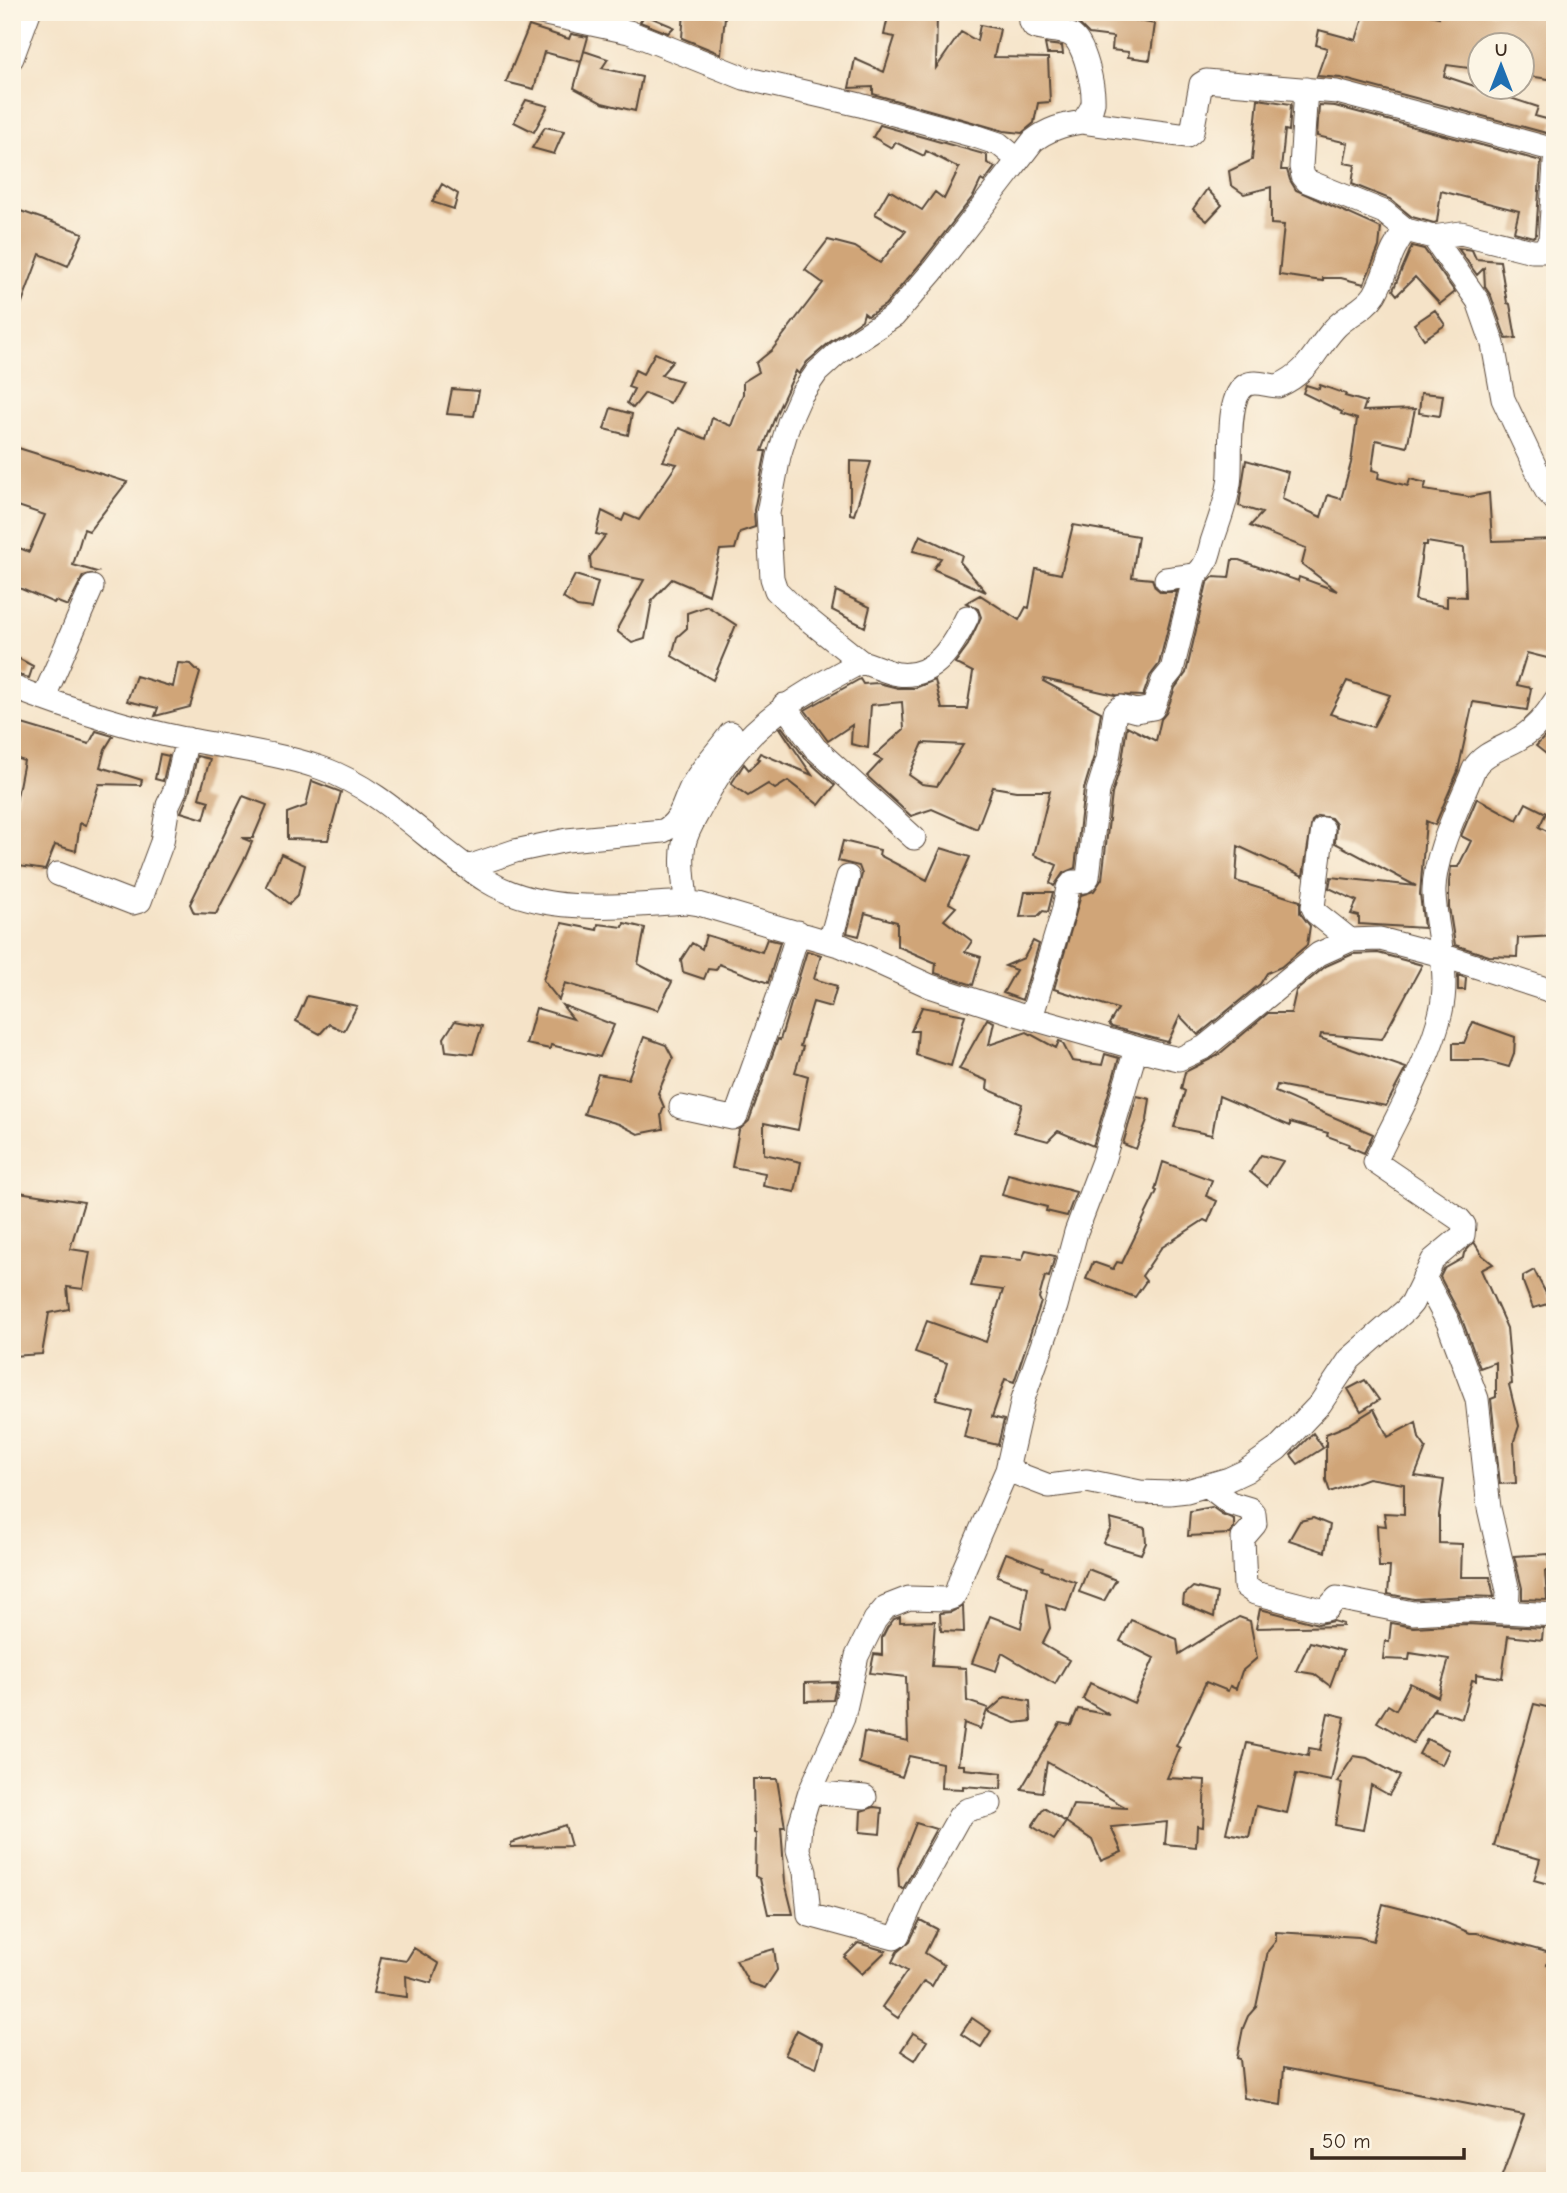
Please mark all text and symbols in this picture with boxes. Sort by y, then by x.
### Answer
north arrow [1466,32,1536,102]
text: U [1495,39,1507,61]
scale bar [1312,2116,1464,2160]
text: 50 m [1322,2129,1371,2153]

